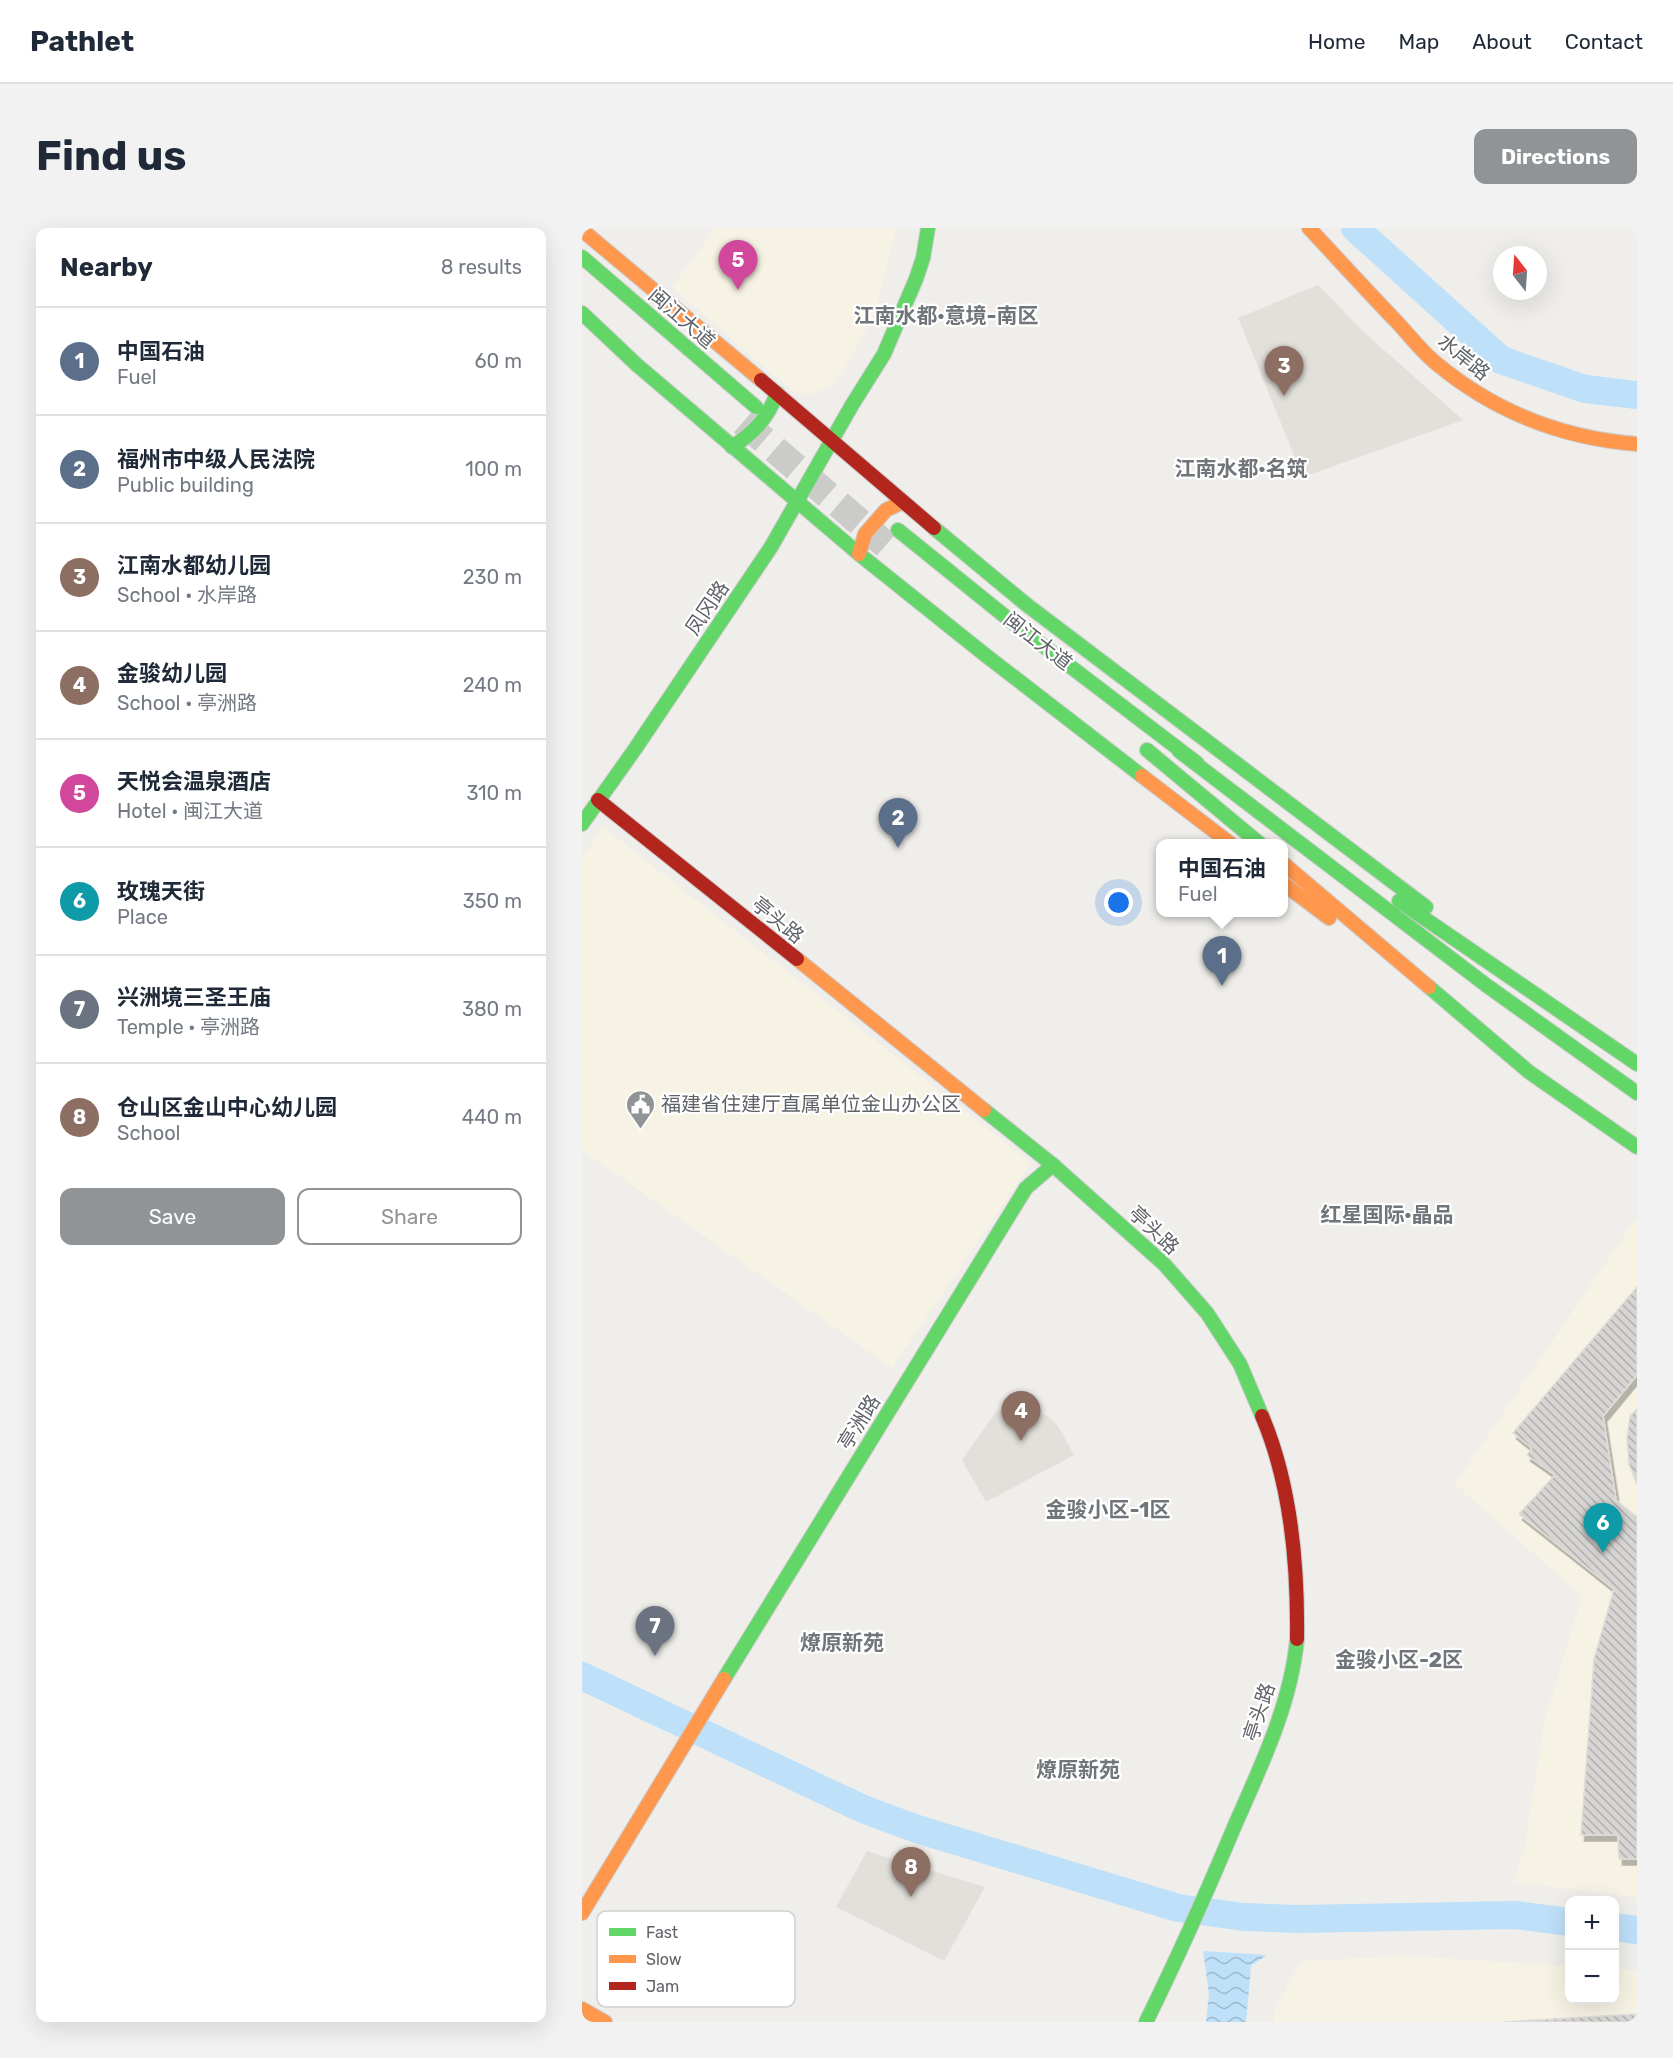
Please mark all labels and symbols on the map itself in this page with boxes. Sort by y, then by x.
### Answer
pin: 5 [718,241,758,290]
north arrow [1493,246,1547,300]
street label: 闽江大道 [644,283,720,353]
district label: 江南水都·意境-南区 [854,303,1038,328]
street label: 水岸路 [1433,329,1495,385]
pin: 3 [1264,346,1304,396]
district label: 江南水都·名筑 [1175,456,1307,481]
street label: 凤冈路 [680,576,734,640]
street label: 闽江大道 [999,607,1077,675]
pin: 2 [878,798,918,848]
your location [1104,888,1133,917]
street label: 亭头路 [747,892,809,948]
pin: 1 [1202,936,1242,986]
public building icon: 福建省住建厅直属单位金山办公区 [624,1088,656,1130]
place label: 福建省住建厅直属单位金山办公区 [661,1092,961,1116]
street label: 亭头路 [1124,1201,1184,1259]
district label: 红星国际·晶品 [1321,1202,1453,1227]
street label: 亭洲路 [833,1390,885,1454]
pin: 4 [1002,1392,1040,1441]
district label: 金骏小区-1区 [1046,1497,1170,1522]
pin: 6 [1584,1504,1622,1553]
pin: 7 [636,1606,674,1656]
district label: 燎原新苑 [800,1630,884,1655]
district label: 金骏小区-2区 [1335,1647,1463,1672]
street label: 亭头路 [1238,1680,1280,1744]
district label: 燎原新苑 [1036,1757,1120,1782]
pin: 8 [892,1848,930,1897]
legend [597,1911,795,2007]
text: Fast [646,1923,678,1942]
text: Slow [646,1950,682,1969]
text: Jam [646,1977,679,1996]

